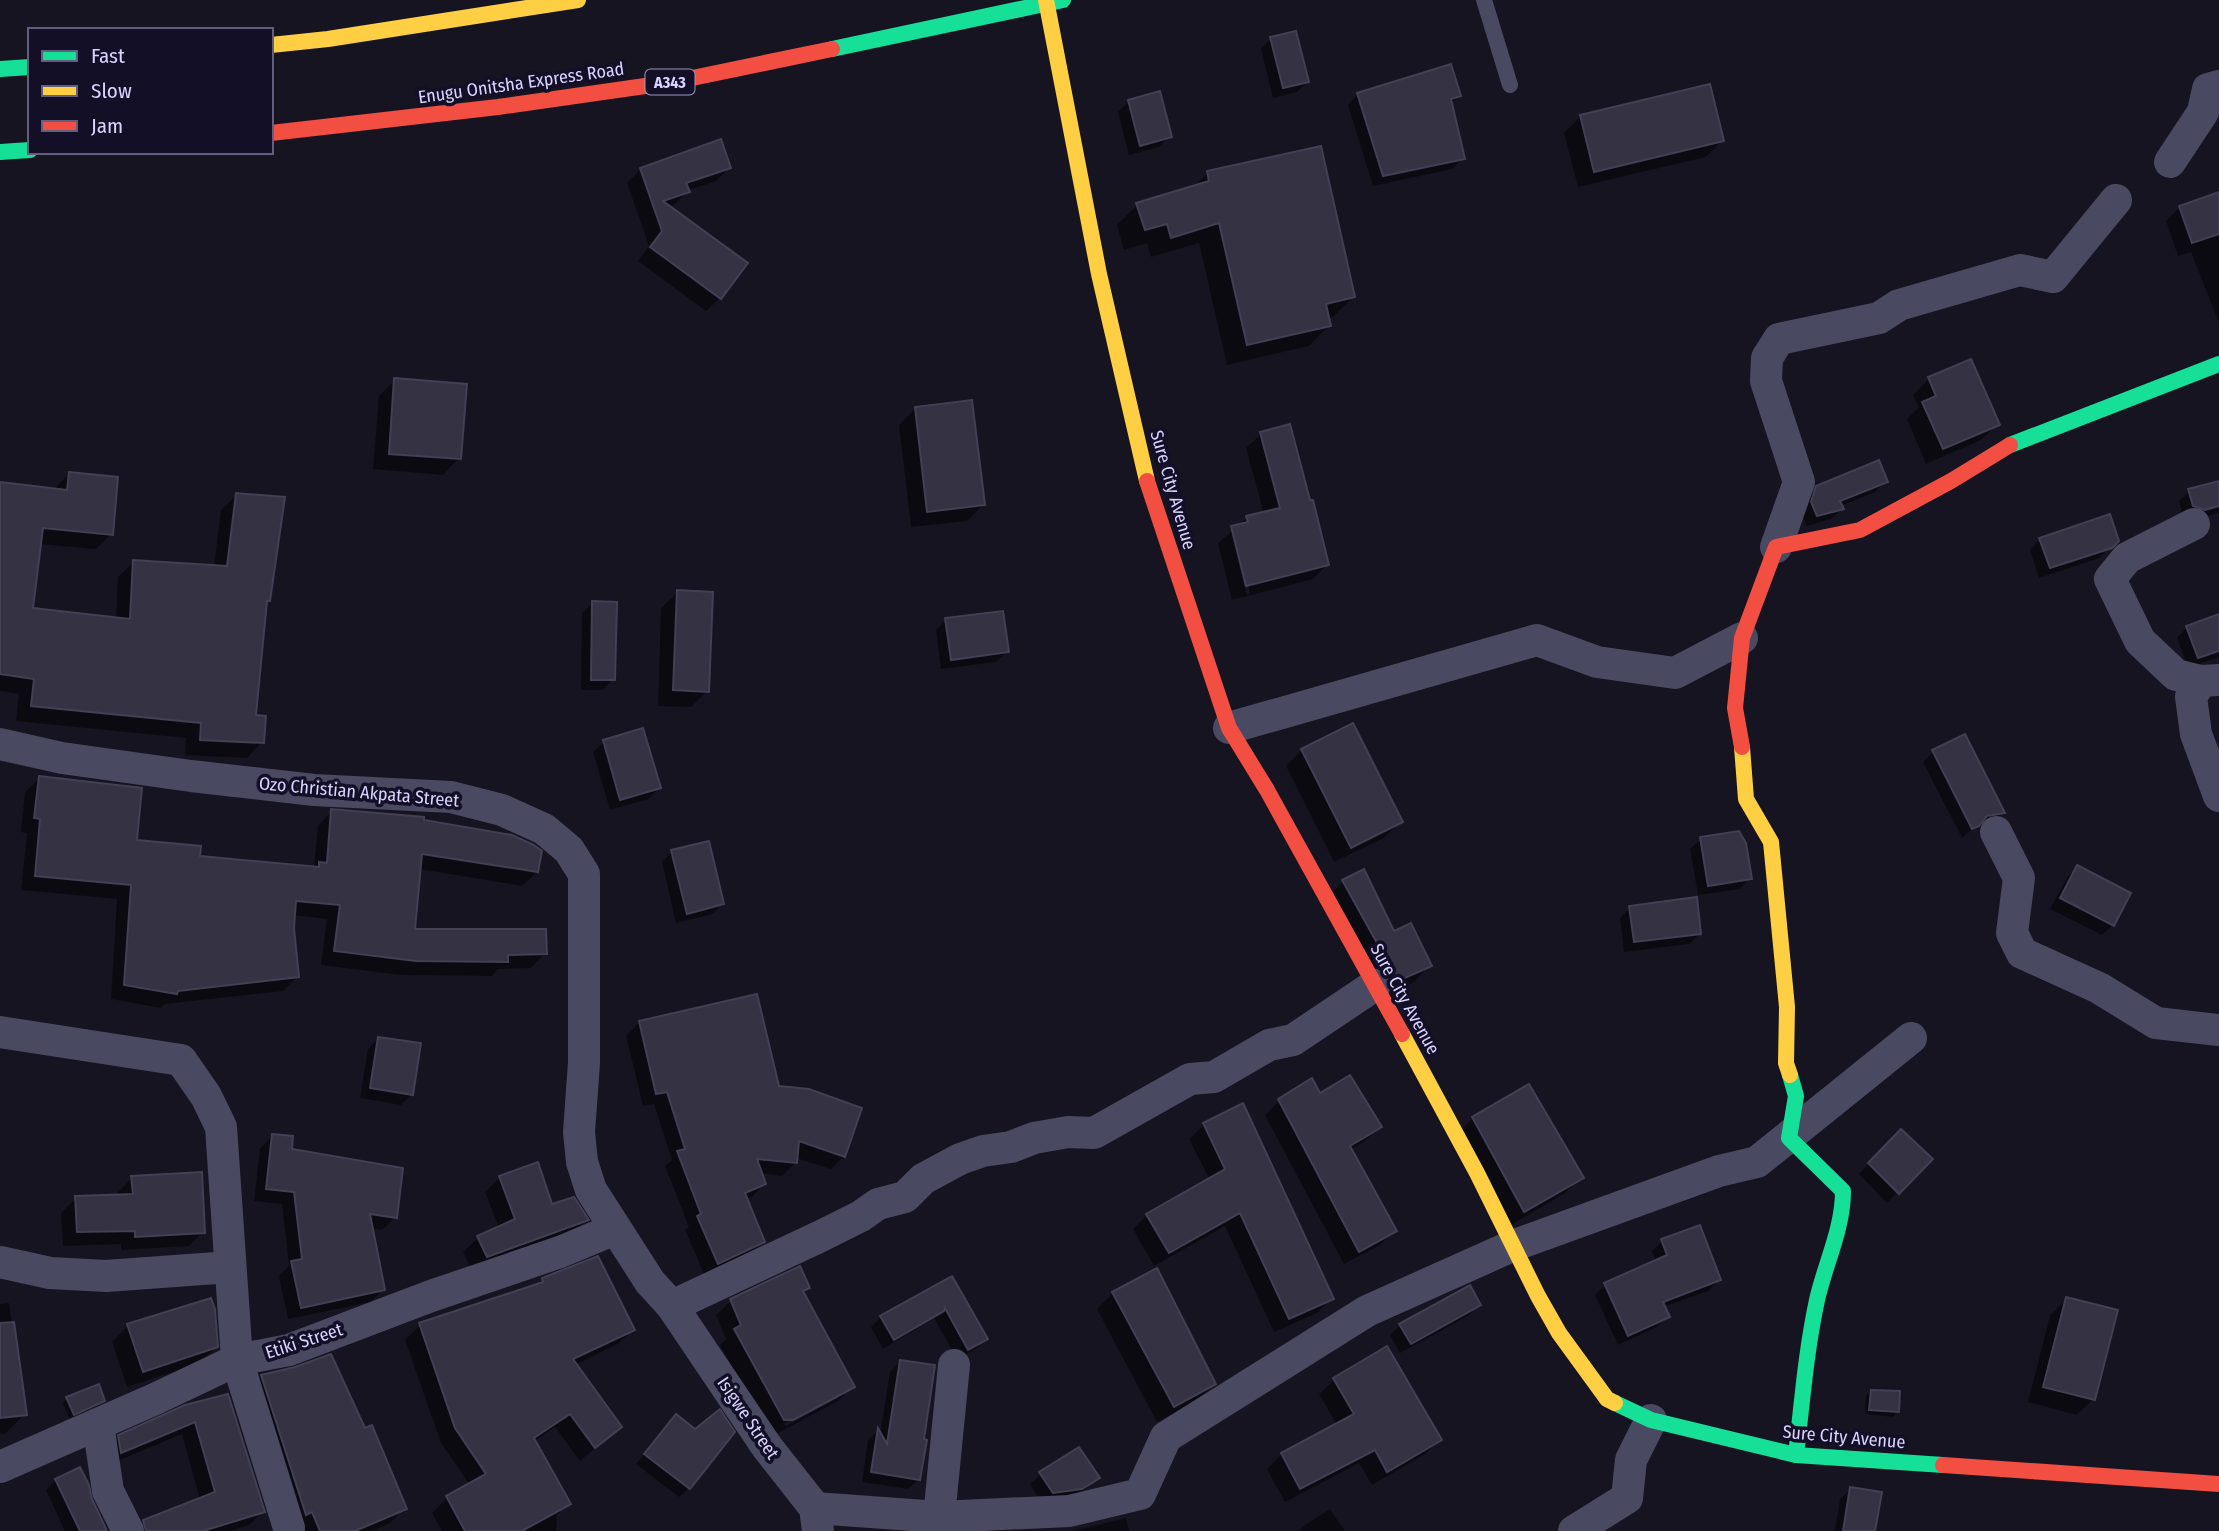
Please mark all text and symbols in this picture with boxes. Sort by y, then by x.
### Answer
legend [28,28,273,154]
text: Fast [91,43,125,69]
street label: Enugu Onitsha Express Road [417,58,625,108]
road number: A343 [646,69,694,94]
text: Slow [91,78,132,104]
text: Jam [91,113,123,139]
street label: Sure City Avenue [1145,428,1201,552]
street label: Ozo Christian Akpata Street [258,772,460,812]
street label: Sure City Avenue [1366,940,1445,1058]
street label: Etiki Street [263,1318,346,1364]
street label: Isigwe Street [712,1373,784,1463]
street label: Sure City Avenue [1782,1421,1906,1453]

